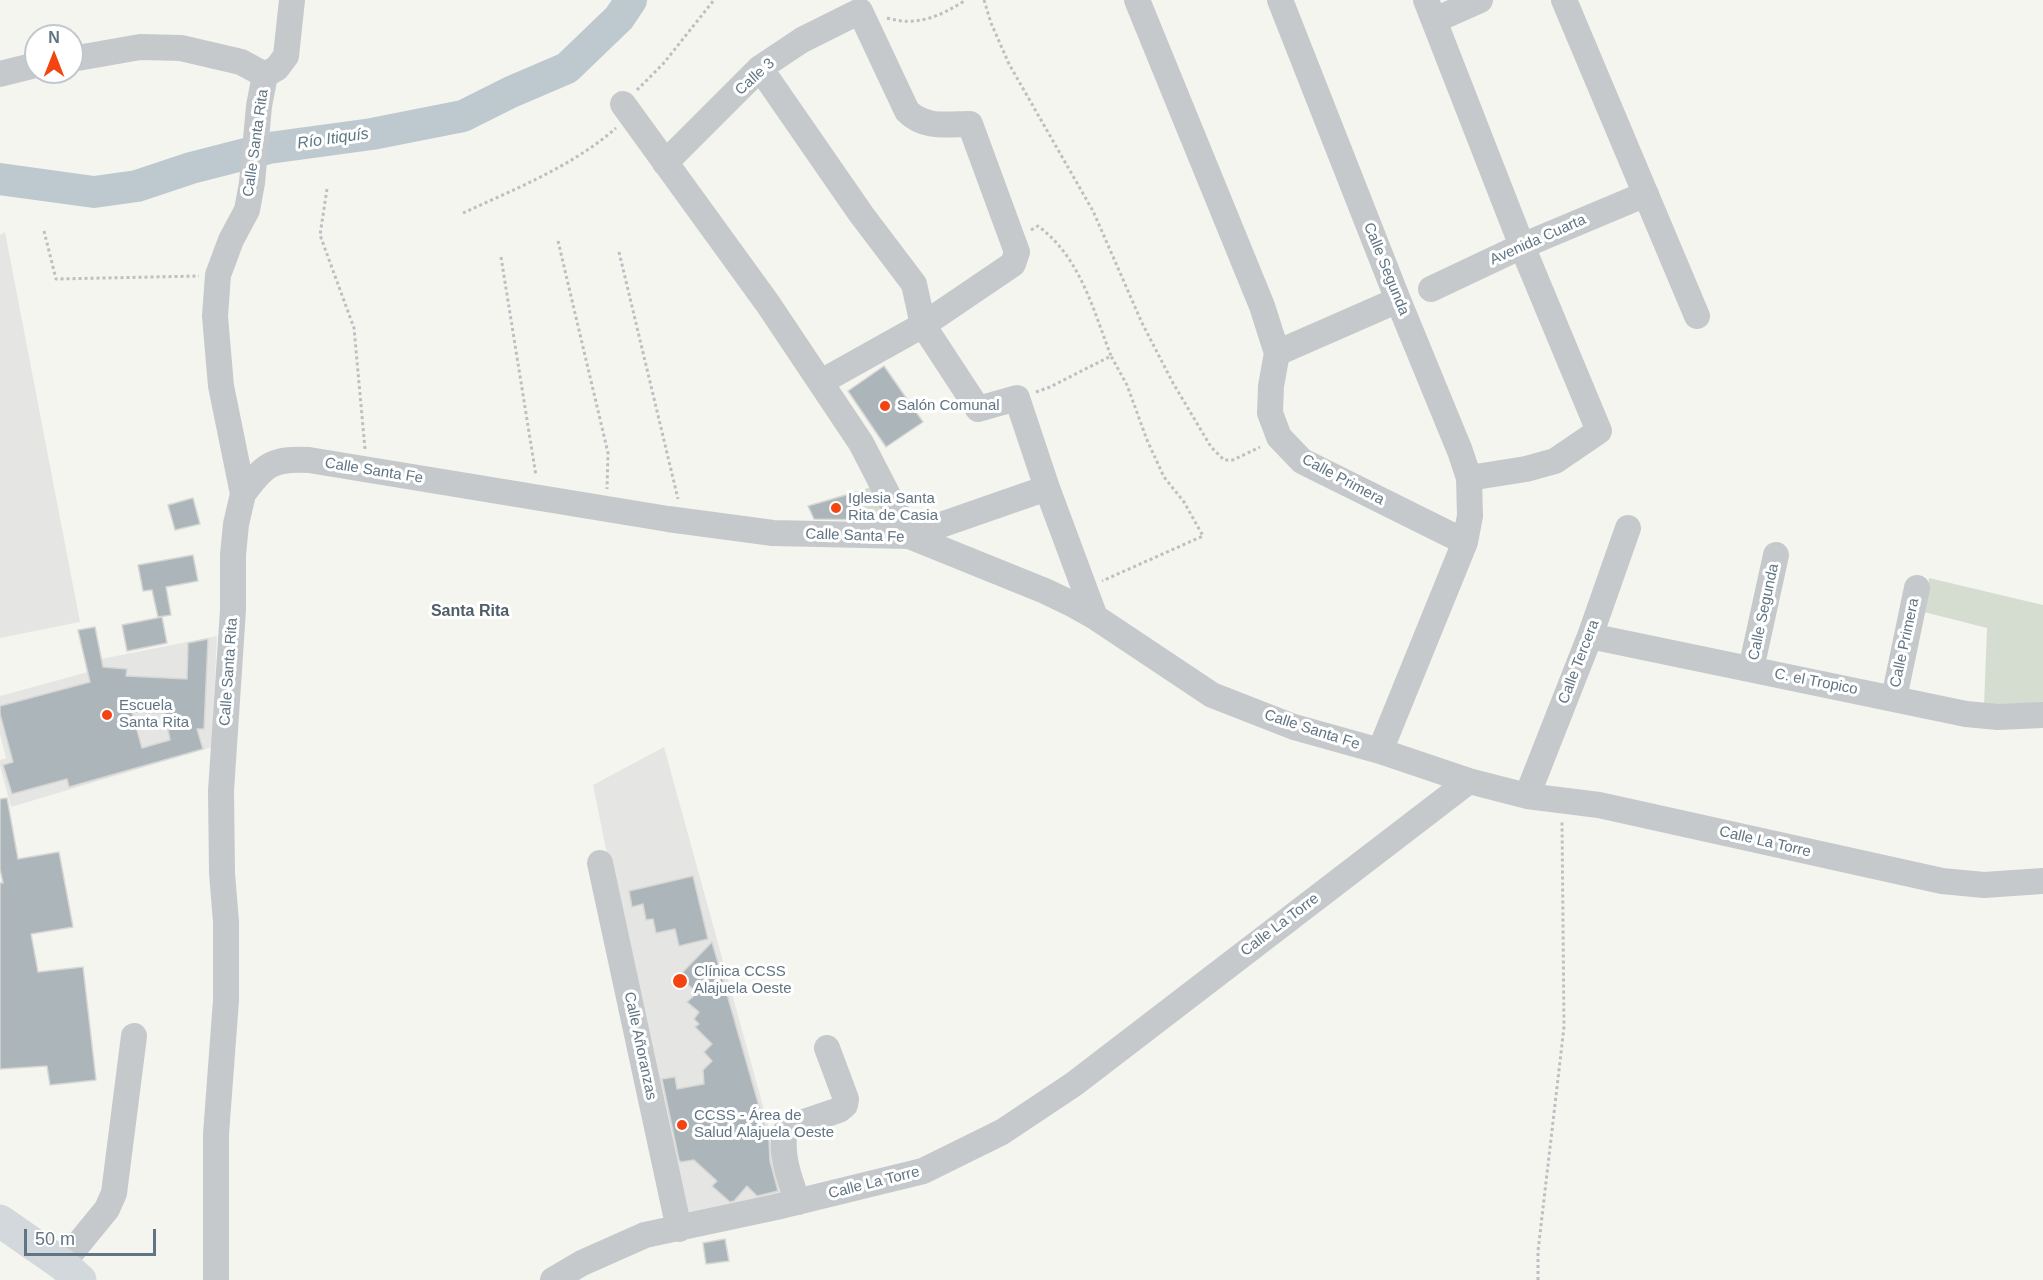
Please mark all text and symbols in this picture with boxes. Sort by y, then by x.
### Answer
north arrow [24,24,84,84]
text: N [48,29,60,46]
street label: Calle 3 [732,55,778,99]
street label: Calle Santa Rita [240,88,272,198]
water label: Río Itiquís [296,124,370,154]
street label: Avenida Cuarta [1487,211,1589,269]
street label: Calle Segunda [1359,220,1413,318]
place label: Salón Comunal [897,397,1000,415]
marker: Salón Comunal [878,399,892,413]
street label: Calle Primera [1299,451,1387,509]
street label: Calle Santa Fe [324,454,424,488]
place label: Iglesia Santa Rita de Casia [848,490,938,525]
marker: Iglesia Santa Rita de Casia [829,501,843,515]
street label: Calle Santa Fe [805,525,905,547]
street label: Calle Segunda [1745,562,1783,662]
street label: Calle Primera [1887,597,1923,689]
district label: Santa Rita [431,602,509,622]
street label: Calle Santa Rita [216,617,242,727]
street label: Calle Tercera [1555,618,1603,706]
street label: C. el Tropico [1773,665,1859,699]
place label: Escuela Santa Rita [119,697,189,732]
street label: Calle Santa Fe [1262,706,1362,754]
marker: Escuela Santa Rita [100,708,114,722]
street label: Calle La Torre [1717,823,1813,861]
street label: Calle La Torre [1237,890,1323,960]
place label: Clínica CCSS Alajuela Oeste [694,963,792,998]
marker: Clínica CCSS Alajuela Oeste [671,972,689,990]
street label: Calle Añoranzas [620,990,660,1102]
place label: CCSS - Área de Salud Alajuela Oeste [694,1107,834,1142]
marker: CCSS - Área de Salud Alajuela Oeste [675,1118,689,1132]
street label: Calle La Torre [827,1163,921,1203]
scale bar [27,1217,159,1255]
text: 50 m [35,1229,75,1249]

